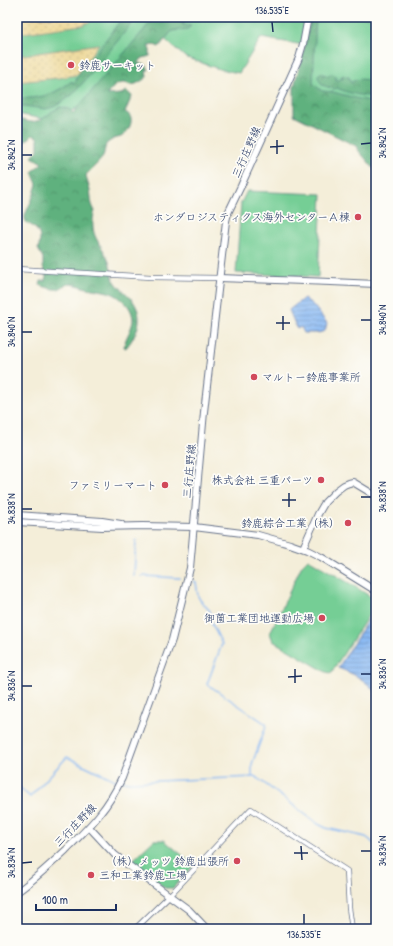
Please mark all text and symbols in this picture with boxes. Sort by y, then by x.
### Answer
text: 136.535°E [255,4,290,17]
place label: 鈴鹿サーキット [79,58,156,72]
marker: 鈴鹿サーキット [66,60,76,70]
street label: 三行庄野線 [228,124,264,180]
text: 34.842°N [376,128,389,158]
text: 34.842°N [5,140,18,170]
place label: ホンダロジスティクス海外センターＡ棟 [153,210,350,224]
marker: ホンダロジスティクス海外センターＡ棟 [353,212,363,222]
text: 34.840°N [376,305,389,335]
text: 34.840°N [5,317,18,347]
place label: マルトー鈴鹿事業所 [262,370,361,384]
marker: マルトー鈴鹿事業所 [249,372,259,382]
street label: 三行庄野線 [180,443,198,499]
place label: 株式会社 三重パーツ [212,473,313,487]
marker: 株式会社 三重パーツ [316,475,326,485]
place label: ファミリーマート [69,478,157,492]
marker: ファミリーマート [160,480,170,490]
text: 34.838°N [376,481,389,513]
text: 34.838°N [5,493,18,525]
place label: 鈴鹿綜合工業（株） [241,516,340,530]
marker: 鈴鹿綜合工業（株） [343,518,353,528]
place label: 御薗工業団地運動広場 [204,611,314,625]
marker: 御薗工業団地運動広場 [317,613,327,623]
text: 34.836°N [376,659,389,689]
text: 34.836°N [5,671,18,701]
street label: 三行庄野線 [51,800,99,850]
text: 34.834°N [376,836,389,866]
text: 34.834°N [5,848,18,878]
place label: （株）メッツ 鈴鹿出張所 [105,854,229,868]
marker: （株）メッツ 鈴鹿出張所 [232,856,242,866]
place label: 三和工業鈴鹿工場 [99,868,187,882]
marker: 三和工業鈴鹿工場 [86,870,96,880]
scale bar [36,886,116,912]
text: 100 m [42,891,68,908]
text: 136.535°E [287,928,322,941]

